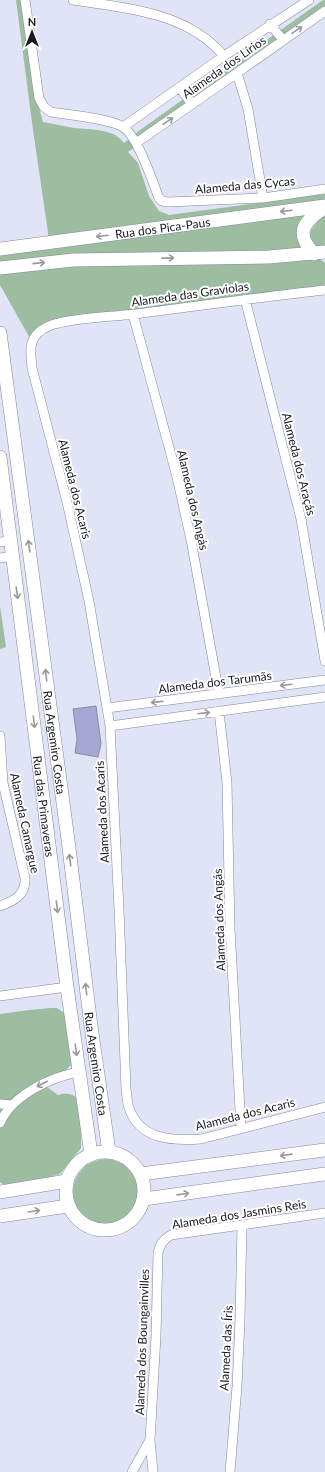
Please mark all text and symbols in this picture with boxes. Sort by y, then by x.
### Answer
north arrow [12,12,52,52]
text: N [28,15,36,28]
one-way arrow [291,26,302,34]
street label: Alameda dos Lírios [179,32,269,102]
one-way arrow [162,117,173,125]
street label: Alameda das Cycas [194,173,296,197]
one-way arrow [280,208,293,215]
street label: Rua dos Pica-Paus [114,214,211,241]
one-way arrow [96,232,109,240]
one-way arrow [161,254,174,262]
one-way arrow [32,260,45,267]
street label: Alameda das Graviolas [130,278,250,310]
street label: Alameda dos Araçás [279,411,319,517]
street label: Alameda dos Acaris [55,438,95,540]
street label: Alameda dos Angás [174,448,212,552]
one-way arrow [25,540,33,553]
one-way arrow [13,586,21,599]
street label: Alameda dos Tarumãs [157,668,273,696]
one-way arrow [42,669,50,682]
one-way arrow [280,682,293,689]
street label: Rua Argemiro Costa [41,690,69,795]
one-way arrow [151,698,164,706]
one-way arrow [197,709,210,717]
one-way arrow [30,715,38,728]
street label: Rua das Primaveras [30,755,58,858]
street label: Alameda dos Acaris [92,760,112,864]
street label: Alameda Camargue [7,771,43,875]
one-way arrow [66,854,74,867]
street label: Alameda dos Angás [210,869,228,971]
one-way arrow [53,900,61,913]
one-way arrow [82,983,90,996]
street label: Rua Argemiro Costa [82,1011,111,1116]
one-way arrow [72,1043,80,1056]
one-way arrow [37,1081,49,1089]
street label: Alameda dos Acaris [194,1094,296,1134]
one-way arrow [280,1151,293,1159]
one-way arrow [176,1190,189,1197]
street label: Alameda dos Jasmins Reis [171,1196,307,1232]
one-way arrow [27,1207,40,1215]
street label: Alameda dos Boungainvilles [132,1269,152,1415]
street label: Alameda das Íris [216,1305,236,1391]

